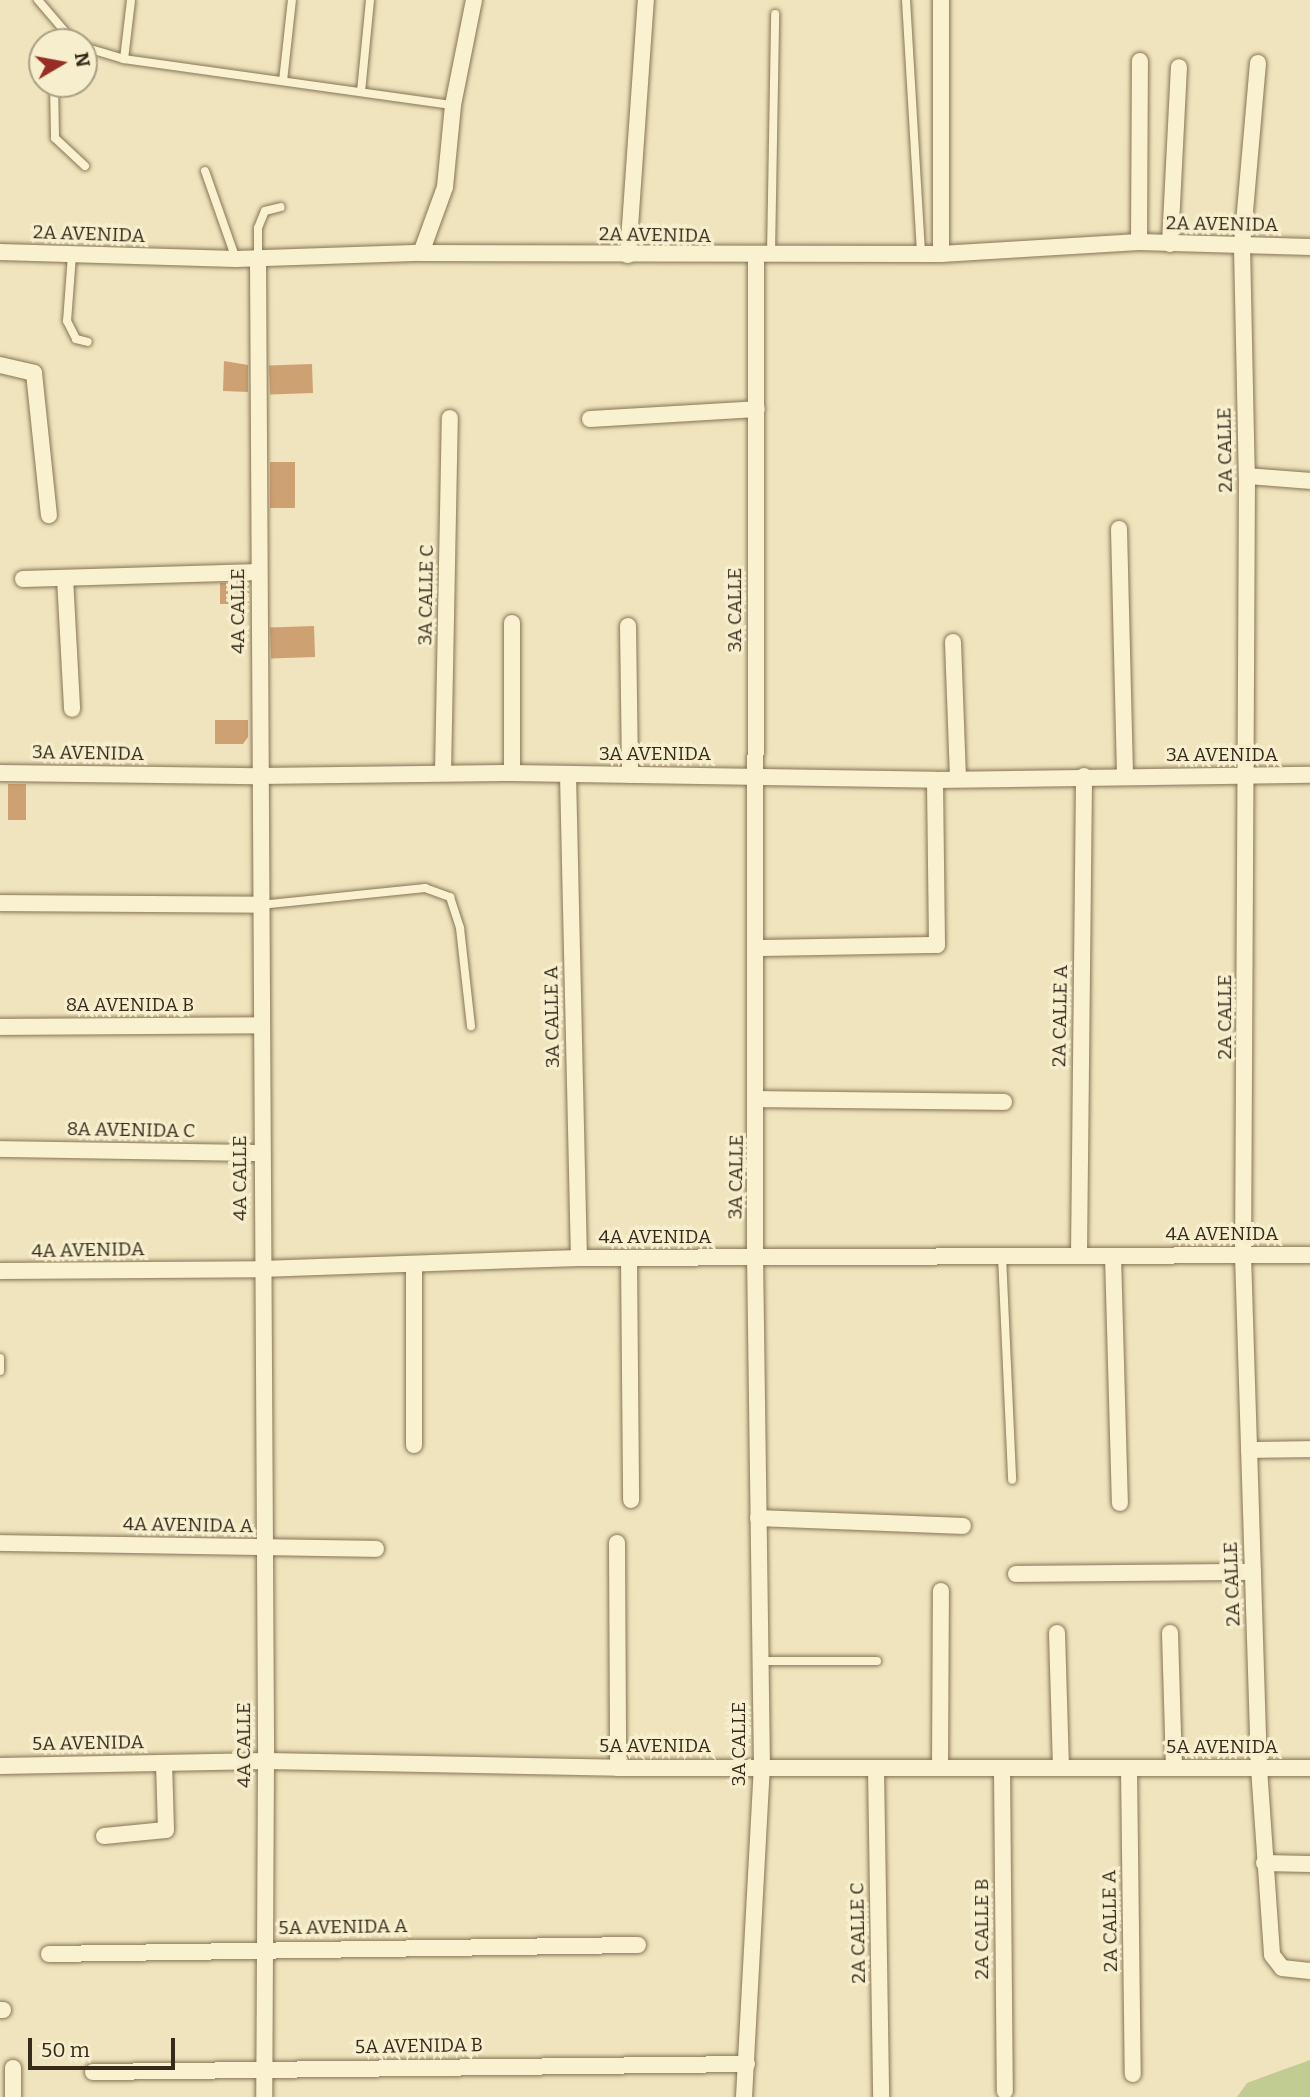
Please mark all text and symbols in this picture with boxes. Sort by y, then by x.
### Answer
north arrow [28,28,98,98]
text: N [70,50,95,69]
street label: 2A AVENIDA [1166,212,1278,236]
street label: 2A AVENIDA [33,221,145,247]
street label: 2A AVENIDA [599,223,711,247]
street label: 2A CALLE [1213,407,1237,493]
street label: 3A CALLE C [414,544,438,646]
street label: 4A CALLE [227,568,249,654]
street label: 3A CALLE [724,568,746,652]
street label: 3A AVENIDA [32,741,144,765]
street label: 3A AVENIDA [599,743,711,765]
street label: 3A AVENIDA [1166,744,1278,766]
street label: 2A CALLE A [1048,965,1072,1067]
street label: 3A CALLE A [540,966,564,1068]
street label: 2A CALLE [1214,975,1236,1059]
street label: 8A AVENIDA B [66,994,194,1016]
street label: 8A AVENIDA C [67,1117,195,1143]
street label: 4A CALLE [229,1135,251,1221]
street label: 3A CALLE [724,1135,748,1219]
street label: 4A AVENIDA [1166,1223,1278,1245]
street label: 4A AVENIDA [599,1226,711,1248]
street label: 4A AVENIDA [31,1238,145,1262]
street label: 4A AVENIDA A [123,1512,253,1538]
street label: 2A CALLE [1219,1541,1245,1627]
street label: 4A CALLE [233,1702,255,1788]
street label: 3A CALLE [728,1702,750,1786]
street label: 5A AVENIDA [32,1731,144,1755]
street label: 5A AVENIDA [599,1735,711,1757]
street label: 5A AVENIDA [1166,1736,1278,1758]
street label: 2A CALLE A [1098,1870,1122,1972]
street label: 2A CALLE B [971,1879,993,1979]
street label: 2A CALLE C [846,1882,870,1984]
street label: 5A AVENIDA A [278,1914,408,1940]
scale bar [32,2024,178,2068]
street label: 5A AVENIDA B [355,2033,483,2059]
text: 50 m [41,2037,90,2063]

